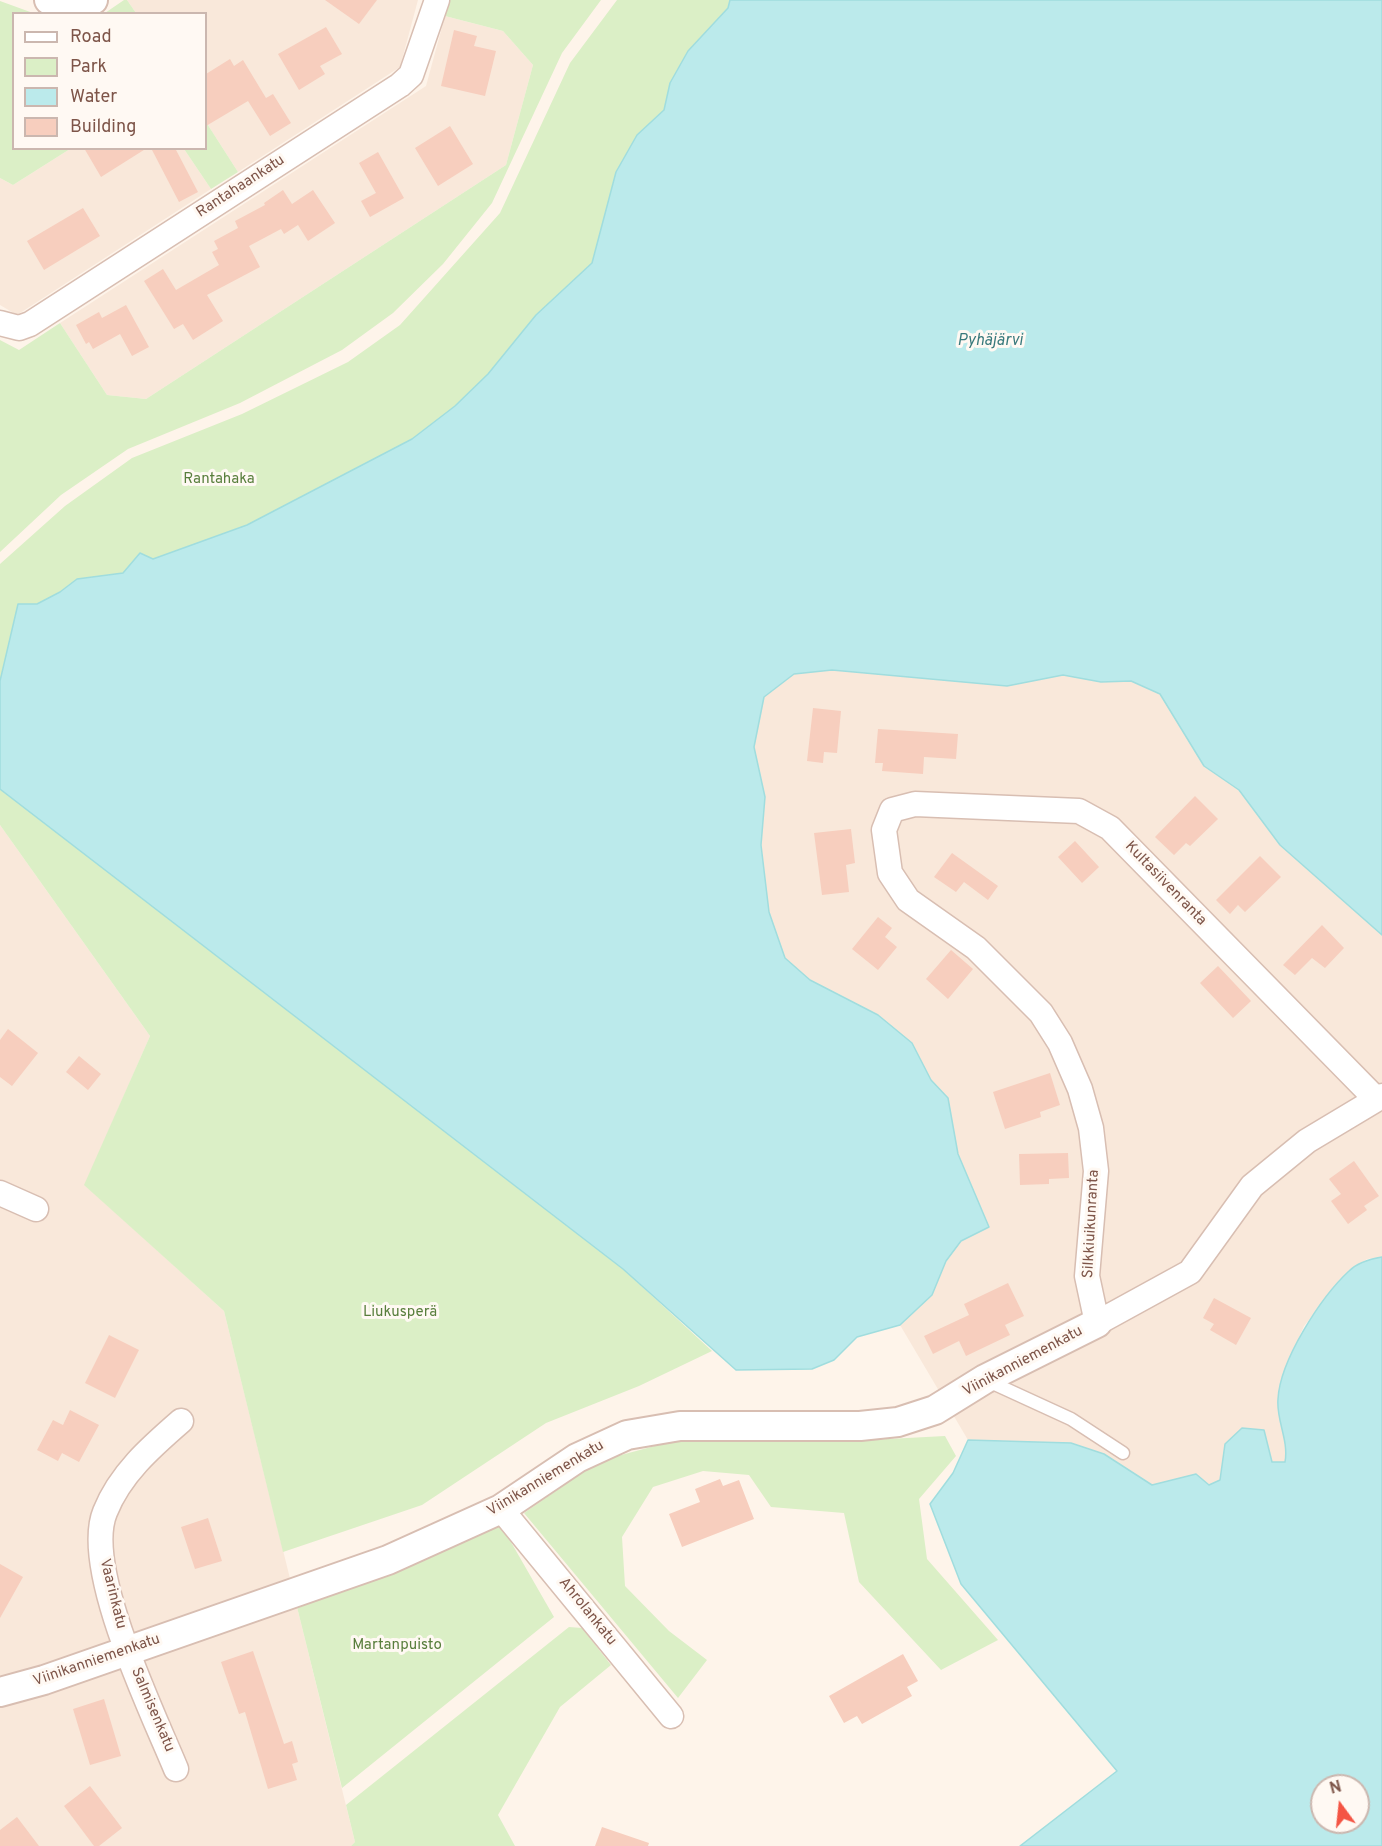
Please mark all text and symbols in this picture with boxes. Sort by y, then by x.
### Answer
legend [12,12,207,150]
text: Road [70,26,112,49]
text: Park [70,56,107,79]
text: Water [70,86,117,109]
text: Building [70,116,136,139]
street label: Rantahaankatu [194,152,288,222]
water label: Pyhäjärvi [957,332,1023,352]
park label: Rantahaka [183,471,255,489]
street label: Kultasiivenranta [1120,838,1210,930]
street label: Silkkiuikunranta [1080,1169,1104,1279]
park label: Liukusperä [363,1304,437,1322]
street label: Viinikanniemenkatu [960,1323,1086,1401]
street label: Viinikanniemenkatu [484,1437,608,1521]
street label: Vaarinkatu [95,1557,129,1631]
street label: Ahrolankatu [554,1574,620,1650]
street label: Viinikanniemenkatu [31,1631,163,1691]
park label: Martanpuisto [352,1637,442,1655]
street label: Salmisenkatu [126,1665,178,1755]
north arrow [1310,1774,1370,1834]
text: N [1328,1777,1344,1800]

